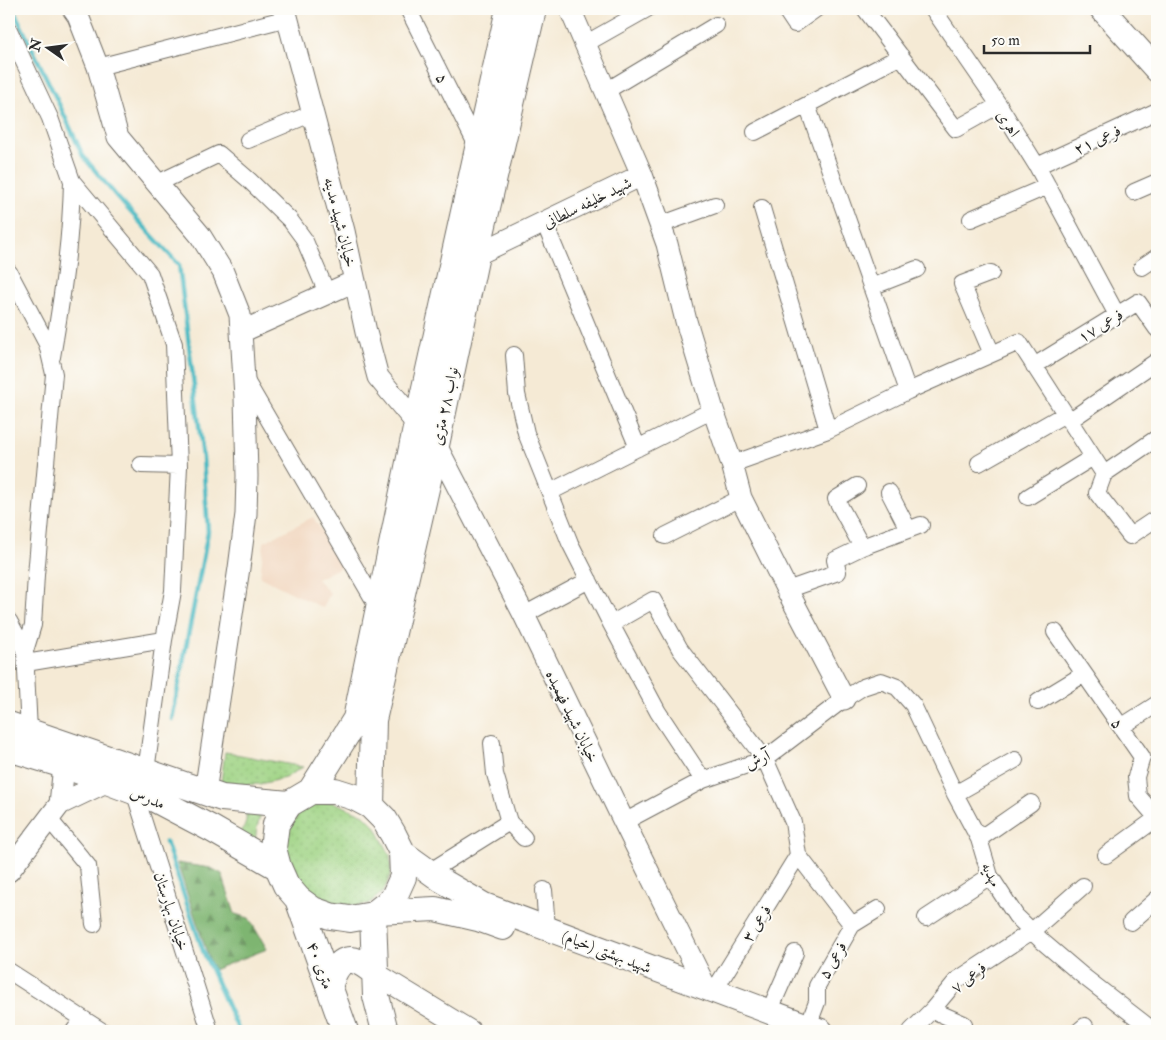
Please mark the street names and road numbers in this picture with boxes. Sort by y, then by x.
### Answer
street label: ۵ [431,70,453,87]
street label: اهری [992,106,1024,141]
street label: فرعی ۲۱ [1071,120,1124,159]
street label: شهید خلیفه سلطانی [540,173,635,233]
street label: خیابان شهید مدینه [319,175,361,269]
street label: فرعی ۱۷ [1074,305,1127,347]
street label: نواب ۲۸ متری [427,365,463,447]
street label: خیابان شهید فهمیده [541,667,603,766]
street label: ۵ [1106,714,1128,733]
street label: آرش [742,745,775,774]
street label: مدرس [127,782,168,814]
street label: مهدیه [977,859,1005,890]
street label: خیابان بهارستان [149,869,193,953]
street label: فرعی ۳ [738,901,776,946]
street label: شهید بهشتی (خیام) [558,926,654,982]
street label: فرعی ۵ [814,938,852,983]
street label: ۴۰ متری [302,939,338,992]
street label: فرعی ۷ [947,958,991,998]

